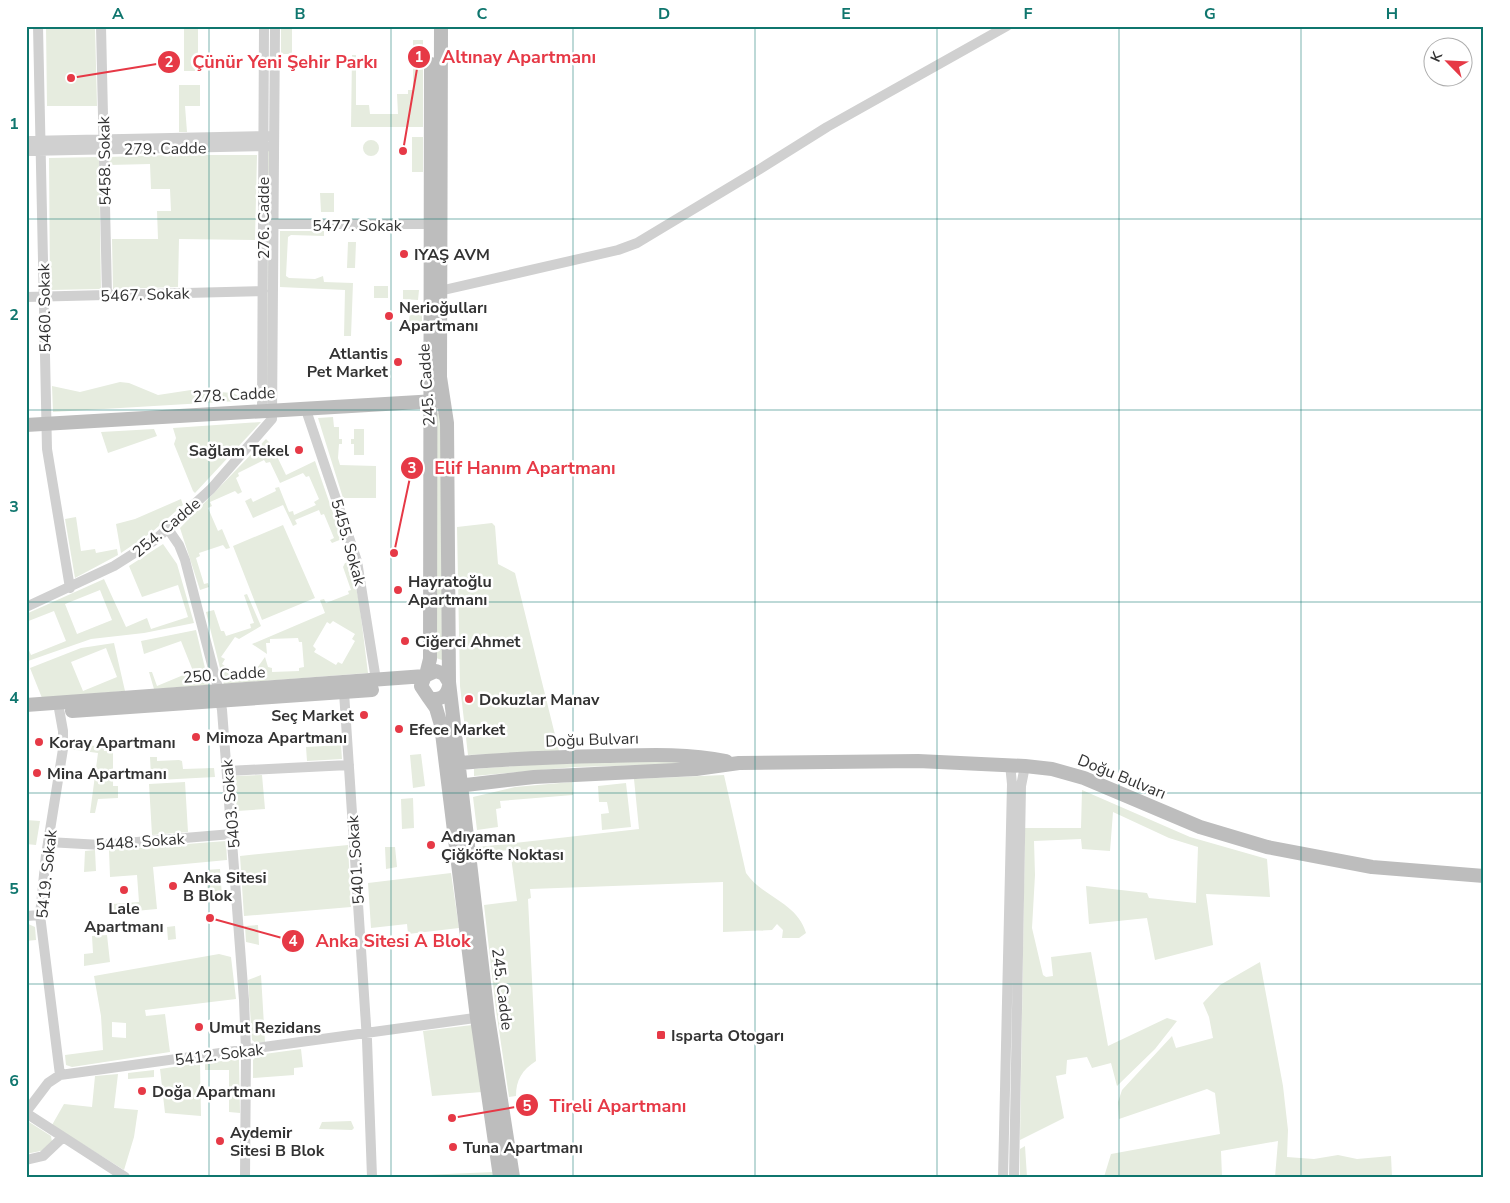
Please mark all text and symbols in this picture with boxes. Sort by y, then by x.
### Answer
text: A [112,3,124,25]
text: B [294,3,306,25]
text: C [477,3,488,25]
text: D [658,3,670,25]
text: E [841,3,851,25]
text: F [1024,3,1033,25]
text: G [1204,3,1216,25]
text: H [1386,3,1398,25]
north arrow [1422,38,1472,88]
callout: Altınay Apartmanı [407,40,606,73]
callout: Çünür Yeni Şehir Parkı [157,45,387,78]
text: Altınay Apartmanı [442,45,596,69]
text: 1 [414,47,424,67]
text: K [1426,48,1447,65]
text: Çünür Yeni Şehir Parkı [192,50,378,74]
text: 2 [164,52,174,72]
text: 1 [9,113,19,135]
street label: 5458. Sokak [93,115,117,206]
street label: 279. Cadde [123,137,207,161]
street label: 276. Cadde [253,177,275,259]
street label: 5477. Sokak [312,215,403,237]
place label: IYAŞ AVM [414,244,490,266]
marker: IYAŞ AVM [398,248,410,260]
street label: 5460. Sokak [33,262,57,353]
street label: 5467. Sokak [100,282,191,308]
place label: Nerioğulları Apartmanı [399,297,487,337]
text: 2 [9,304,19,326]
marker: Nerioğulları Apartmanı [383,310,395,322]
place label: Atlantis Pet Market [307,343,389,383]
street label: 245. Cadde [413,343,441,427]
marker: Atlantis Pet Market [392,356,404,368]
street label: 278. Cadde [192,382,276,408]
place label: Sağlam Tekel [189,440,289,462]
marker: Sağlam Tekel [293,444,305,456]
callout: Elif Hanım Apartmanı [399,451,626,484]
text: Elif Hanım Apartmanı [434,456,616,480]
text: 3 [407,458,417,478]
street label: 254. Cadde [128,493,205,563]
text: 3 [9,496,19,518]
street label: 5455. Sokak [325,496,371,589]
place label: Hayratoğlu Apartmanı [408,571,492,611]
marker: Hayratoğlu Apartmanı [392,584,404,596]
place label: Ciğerci Ahmet [415,631,521,653]
marker: Ciğerci Ahmet [399,635,411,647]
street label: 250. Cadde [182,661,266,689]
text: 4 [9,687,19,709]
place label: Dokuzlar Manav [479,689,600,711]
marker: Dokuzlar Manav [463,693,475,705]
place label: Seç Market [271,705,355,727]
marker: Seç Market [358,709,370,721]
place label: Efece Market [409,719,506,741]
marker: Efece Market [393,723,405,735]
place label: Mimoza Apartmanı [206,727,347,749]
street label: Doğu Bulvarı [545,727,639,753]
marker: Mimoza Apartmanı [190,731,202,743]
place label: Koray Apartmanı [49,732,176,754]
marker: Koray Apartmanı [33,736,45,748]
street label: Doğu Bulvarı [1074,749,1169,805]
street label: 5403. Sokak [216,757,246,849]
place label: Mina Apartmanı [47,763,167,785]
marker: Mina Apartmanı [31,767,43,779]
street label: 5401. Sokak [342,814,370,905]
place label: Adıyaman Çiğköfte Noktası [441,826,564,866]
street label: 5419. Sokak [31,828,63,920]
street label: 5448. Sokak [95,828,186,856]
marker: Adıyaman Çiğköfte Noktası [425,839,437,851]
place label: Anka Sitesi B Blok [183,867,267,907]
text: 5 [9,878,19,900]
marker: Anka Sitesi B Blok [167,880,179,892]
marker: Lale Apartmanı [118,884,130,896]
place label: Lale Apartmanı [84,898,164,938]
callout: Anka Sitesi A Blok [280,924,480,957]
text: Anka Sitesi A Blok [315,929,471,953]
text: 4 [288,931,298,951]
street label: 245. Cadde [486,947,518,1032]
place label: Umut Rezidans [209,1017,321,1039]
marker: Umut Rezidans [193,1021,205,1033]
place label: Isparta Otogarı [671,1025,784,1047]
marker: Isparta Otogarı [655,1029,667,1041]
street label: 5412. Sokak [173,1039,266,1071]
text: 6 [9,1070,19,1092]
place label: Doğa Apartmanı [152,1081,276,1103]
marker: Doğa Apartmanı [136,1085,148,1097]
callout: Tireli Apartmanı [515,1089,697,1122]
text: Tireli Apartmanı [550,1094,686,1118]
text: 5 [522,1096,532,1116]
place label: Aydemir Sitesi B Blok [230,1122,325,1162]
marker: Aydemir Sitesi B Blok [214,1135,226,1147]
place label: Tuna Apartmanı [463,1137,583,1159]
marker: Tuna Apartmanı [447,1141,459,1153]

